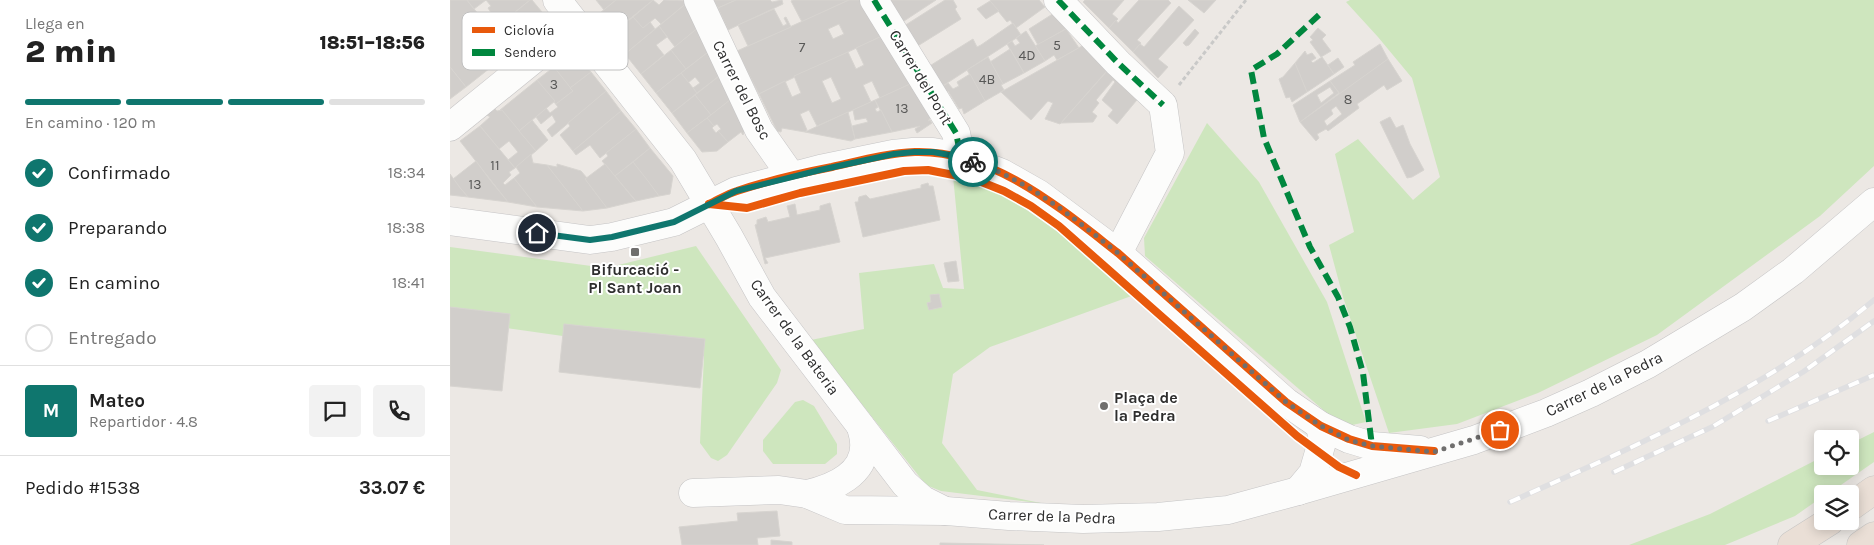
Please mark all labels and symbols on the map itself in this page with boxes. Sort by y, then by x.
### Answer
legend [462,12,628,70]
text: Ciclovía [504,22,554,39]
street label: Carrer del Pont [885,26,957,128]
street label: Carrer del Bosc [709,37,775,143]
house number: 5 [1053,37,1061,54]
house number: 7 [799,39,806,56]
text: Sendero [504,44,556,61]
house number: 4D [1018,47,1036,64]
house number: 4B [979,71,995,88]
house number: 3 [550,76,558,93]
house number: 8 [1344,91,1352,108]
house number: 13 [896,100,908,117]
courier [948,137,998,187]
house number: 11 [490,157,500,174]
house number: 13 [469,176,481,193]
pin [516,212,558,254]
marker: Bifurcació - Pl Sant Joan [629,246,641,258]
place label: Bifurcació - Pl Sant Joan [588,260,682,297]
street label: Carrer de la Bateria [746,275,844,399]
street label: Carrer de la Pedra [1542,347,1666,421]
place label: Plaça de la Pedra [1114,388,1178,425]
marker: Plaça de la Pedra [1098,400,1110,412]
pin [1479,409,1521,451]
street label: Carrer de la Pedra [988,504,1116,528]

